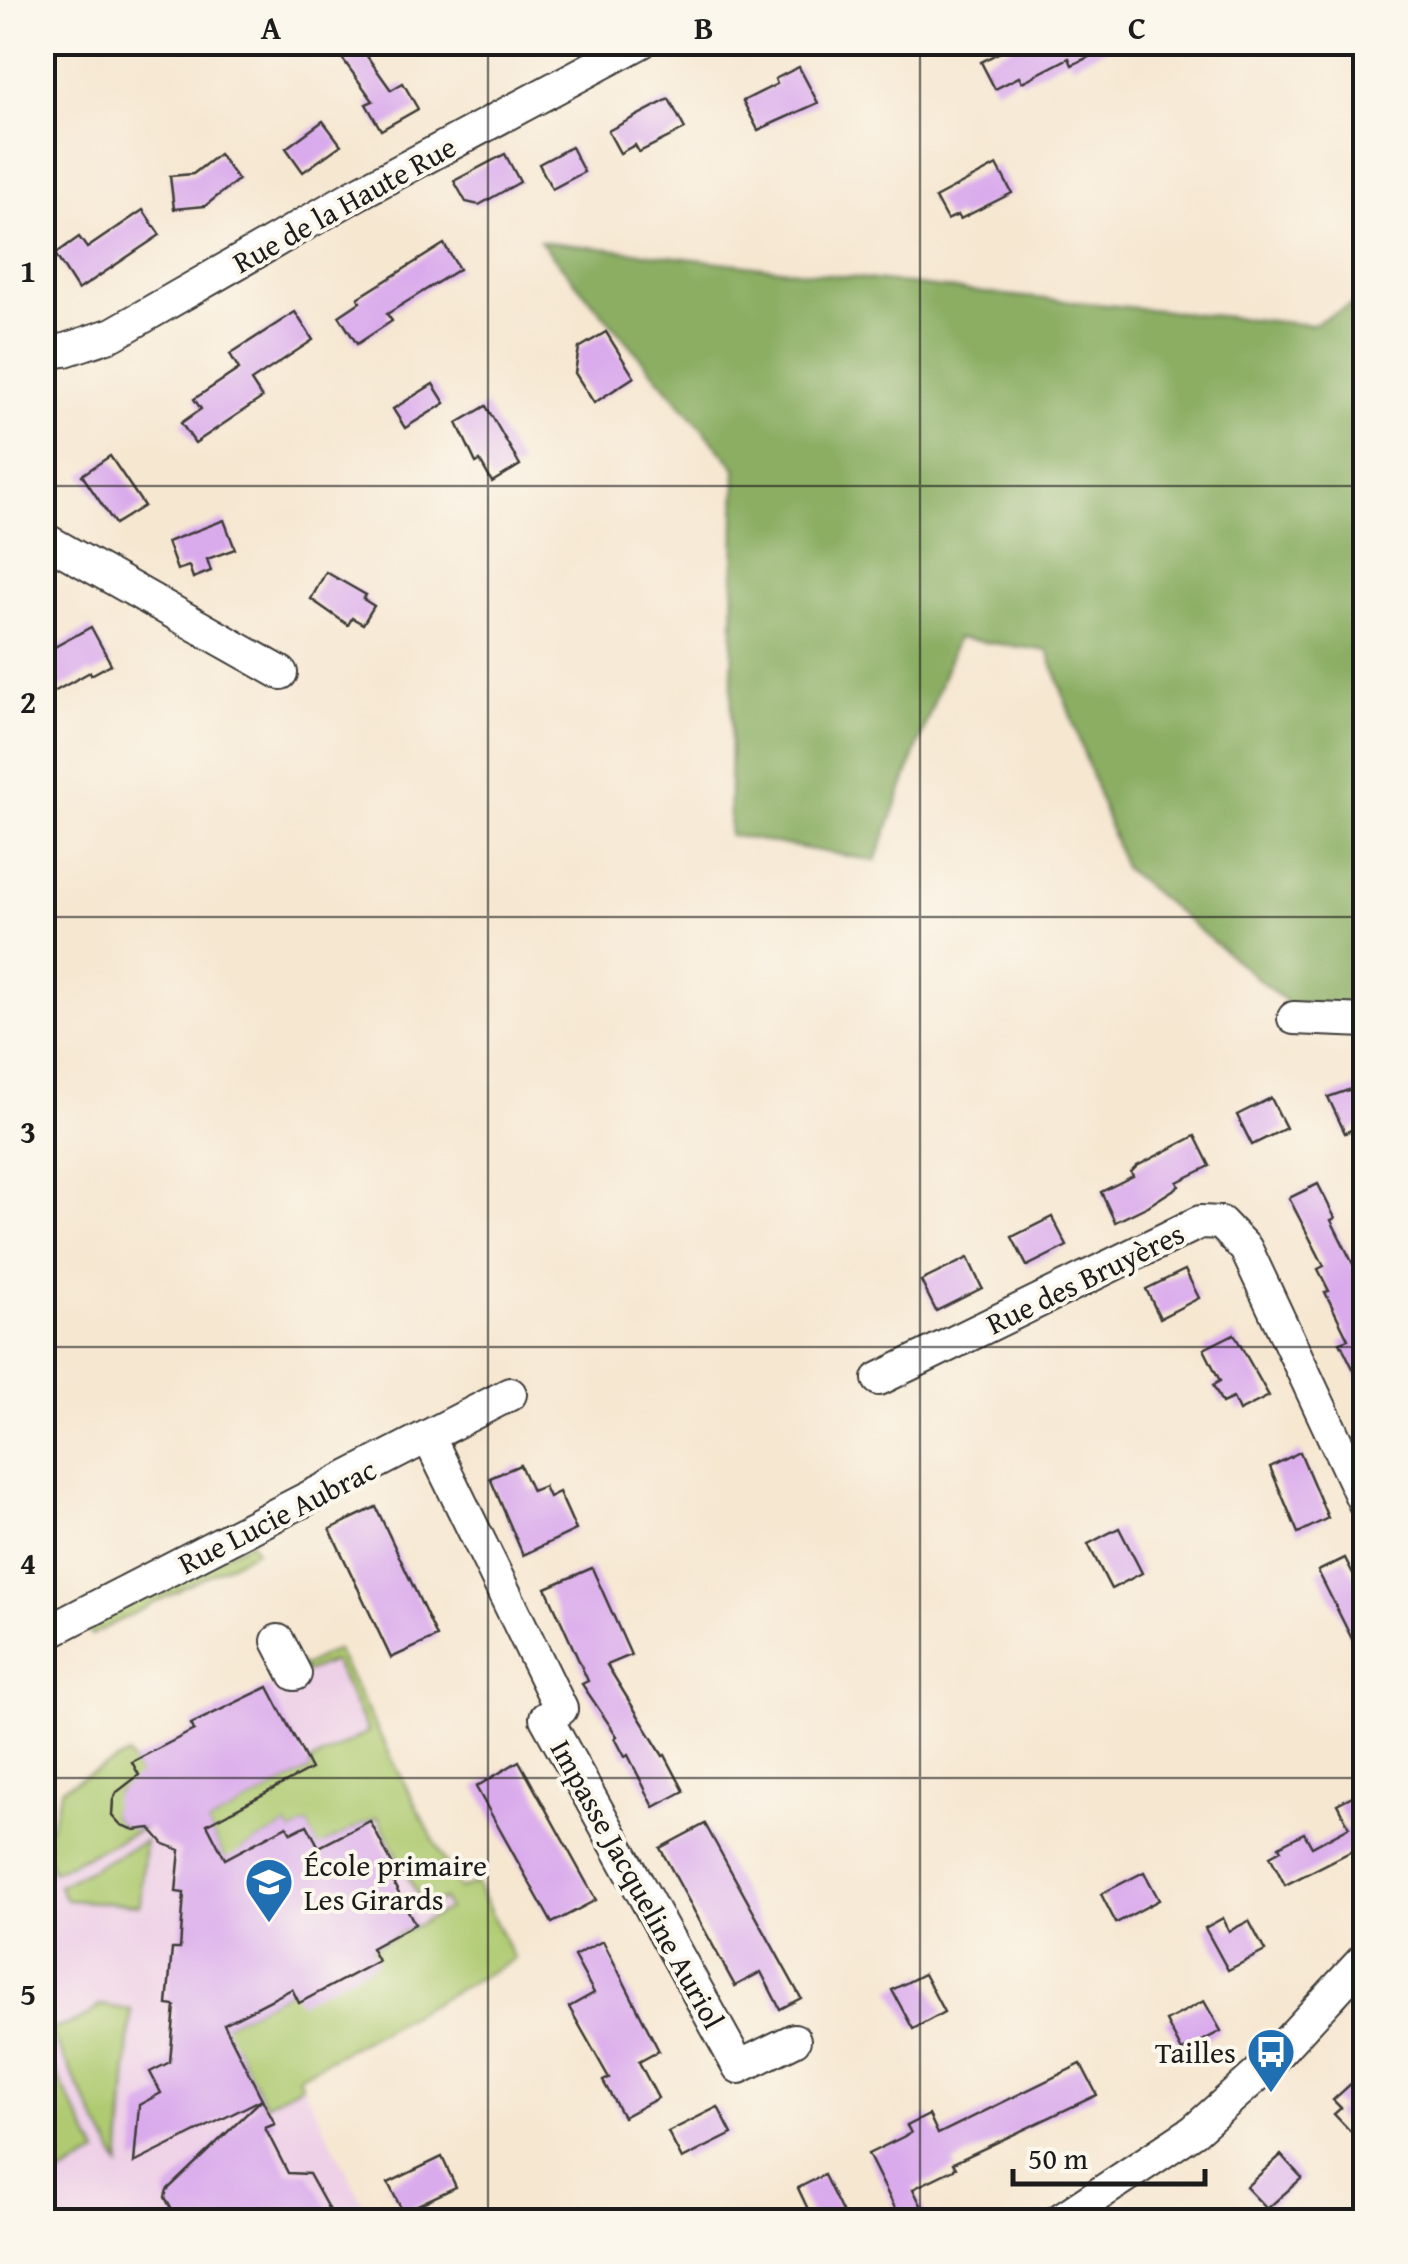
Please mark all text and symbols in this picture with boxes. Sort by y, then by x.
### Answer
text: A [261,4,282,51]
text: B [694,4,714,51]
text: C [1128,4,1146,51]
street label: Rue de la Haute Rue [224,124,464,284]
text: 1 [20,247,36,294]
text: 2 [20,678,36,725]
text: 3 [20,1108,36,1155]
street label: Rue des Bruyères [979,1211,1191,1345]
street label: Rue Lucie Aubrac [170,1447,384,1585]
text: 4 [20,1539,36,1586]
street label: Impasse Jacqueline Auriol [540,1731,736,2037]
place label: École primaire Les Girards [304,1843,487,1921]
school or university icon: École primaire Les Girards [243,1856,295,1924]
text: 5 [20,1970,36,2017]
bus stop icon: Tailles [1245,2026,1297,2094]
place label: Tailles [1155,2030,1236,2074]
scale bar [1013,2124,1206,2186]
text: 50 m [1028,2136,1088,2180]

